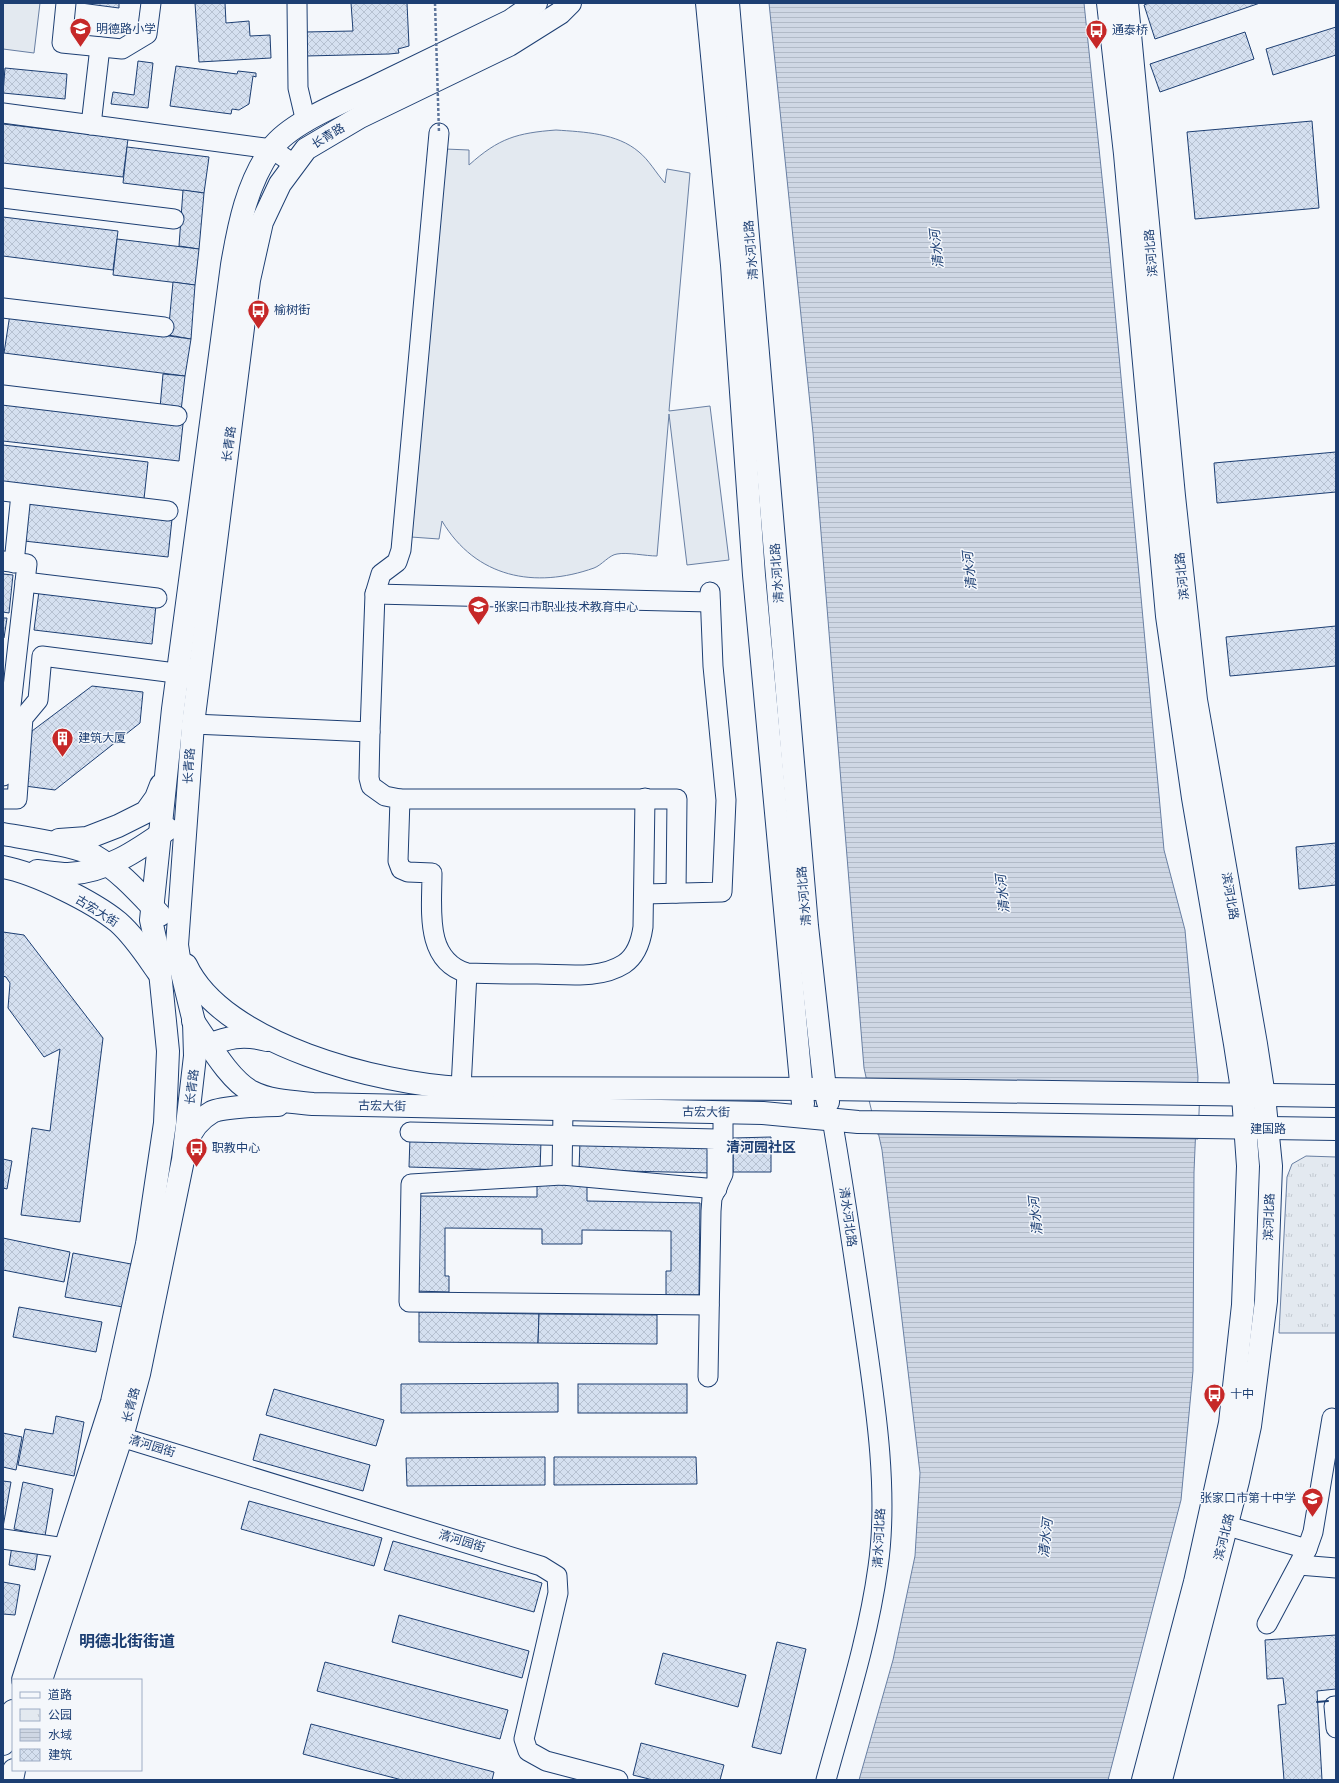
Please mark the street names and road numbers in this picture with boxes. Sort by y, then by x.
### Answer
street label: 长青路 [309,121,347,151]
street label: 清水河北路 [741,219,761,281]
street label: 滨河北路 [1142,228,1160,278]
street label: 长青路 [220,425,238,463]
street label: 清水河北路 [768,543,786,603]
street label: 滨河北路 [1173,551,1191,601]
street label: 长青路 [181,748,197,784]
street label: 清水河北路 [794,865,814,927]
street label: 滨河北路 [1219,871,1241,921]
street label: 古宏大街 [73,892,121,930]
street label: 长青路 [183,1068,201,1106]
street label: 古宏大街 [358,1099,406,1113]
street label: 古宏大街 [682,1105,730,1119]
street label: 建国路 [1250,1122,1286,1136]
street label: 清水河北路 [837,1186,859,1248]
street label: 滨河北路 [1261,1193,1277,1241]
street label: 长青路 [120,1386,142,1424]
street label: 清河园街 [127,1432,177,1460]
street label: 清水河北路 [870,1508,888,1568]
street label: 滨河北路 [1211,1512,1237,1562]
street label: 清河园街 [437,1527,487,1555]

